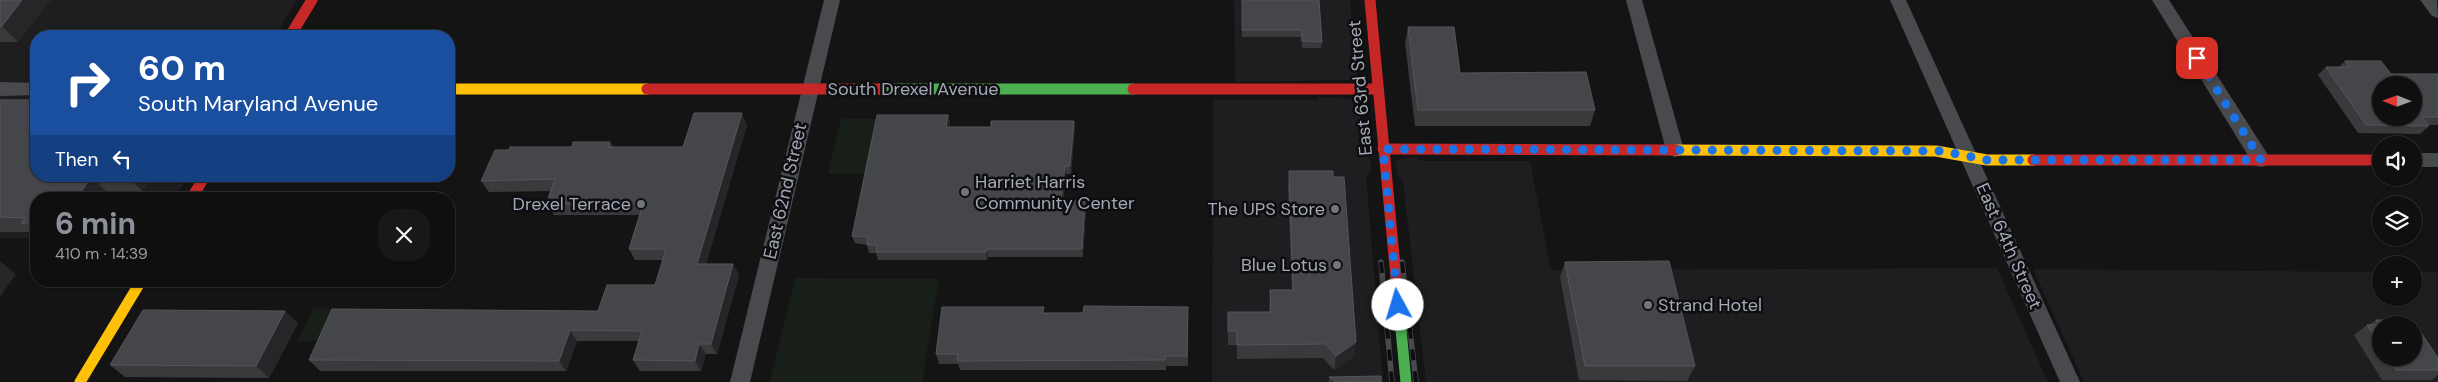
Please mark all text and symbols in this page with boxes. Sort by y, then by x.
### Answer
street label: East 63rd Street [1342,19,1378,157]
pin [2176,37,2218,79]
icon: arrive [2183,44,2211,72]
text: 60 m [138,45,226,91]
icon: right [55,50,120,115]
north arrow [2372,76,2422,126]
map controls [2372,76,2422,366]
street label: South Drexel Avenue [828,77,998,101]
text: South Maryland Avenue [138,89,378,118]
street label: East 62nd Street [758,121,812,261]
button: sound [2372,136,2422,186]
icon: left [108,145,136,173]
text: Then [55,147,98,172]
place label: Harriet Harris Community Center [975,170,1135,215]
street label: East 64th Street [1970,179,2048,313]
marker: Harriet Harris Community Center [959,186,971,198]
place label: Drexel Terrace [513,192,631,216]
button: layers [2372,196,2422,246]
place label: The UPS Store [1208,197,1325,221]
marker: Drexel Terrace [635,198,647,210]
marker: The UPS Store [1329,203,1341,215]
text: 6 min [55,204,136,243]
button: close [378,209,430,261]
text: 410 m · 14:39 [55,243,148,264]
place label: Blue Lotus [1241,253,1327,277]
button: + [2372,256,2422,306]
marker: Blue Lotus [1331,259,1343,271]
position arrow [1371,278,1423,330]
place label: Strand Hotel [1658,293,1762,317]
marker: Strand Hotel [1642,299,1654,311]
button: − [2372,316,2422,366]

